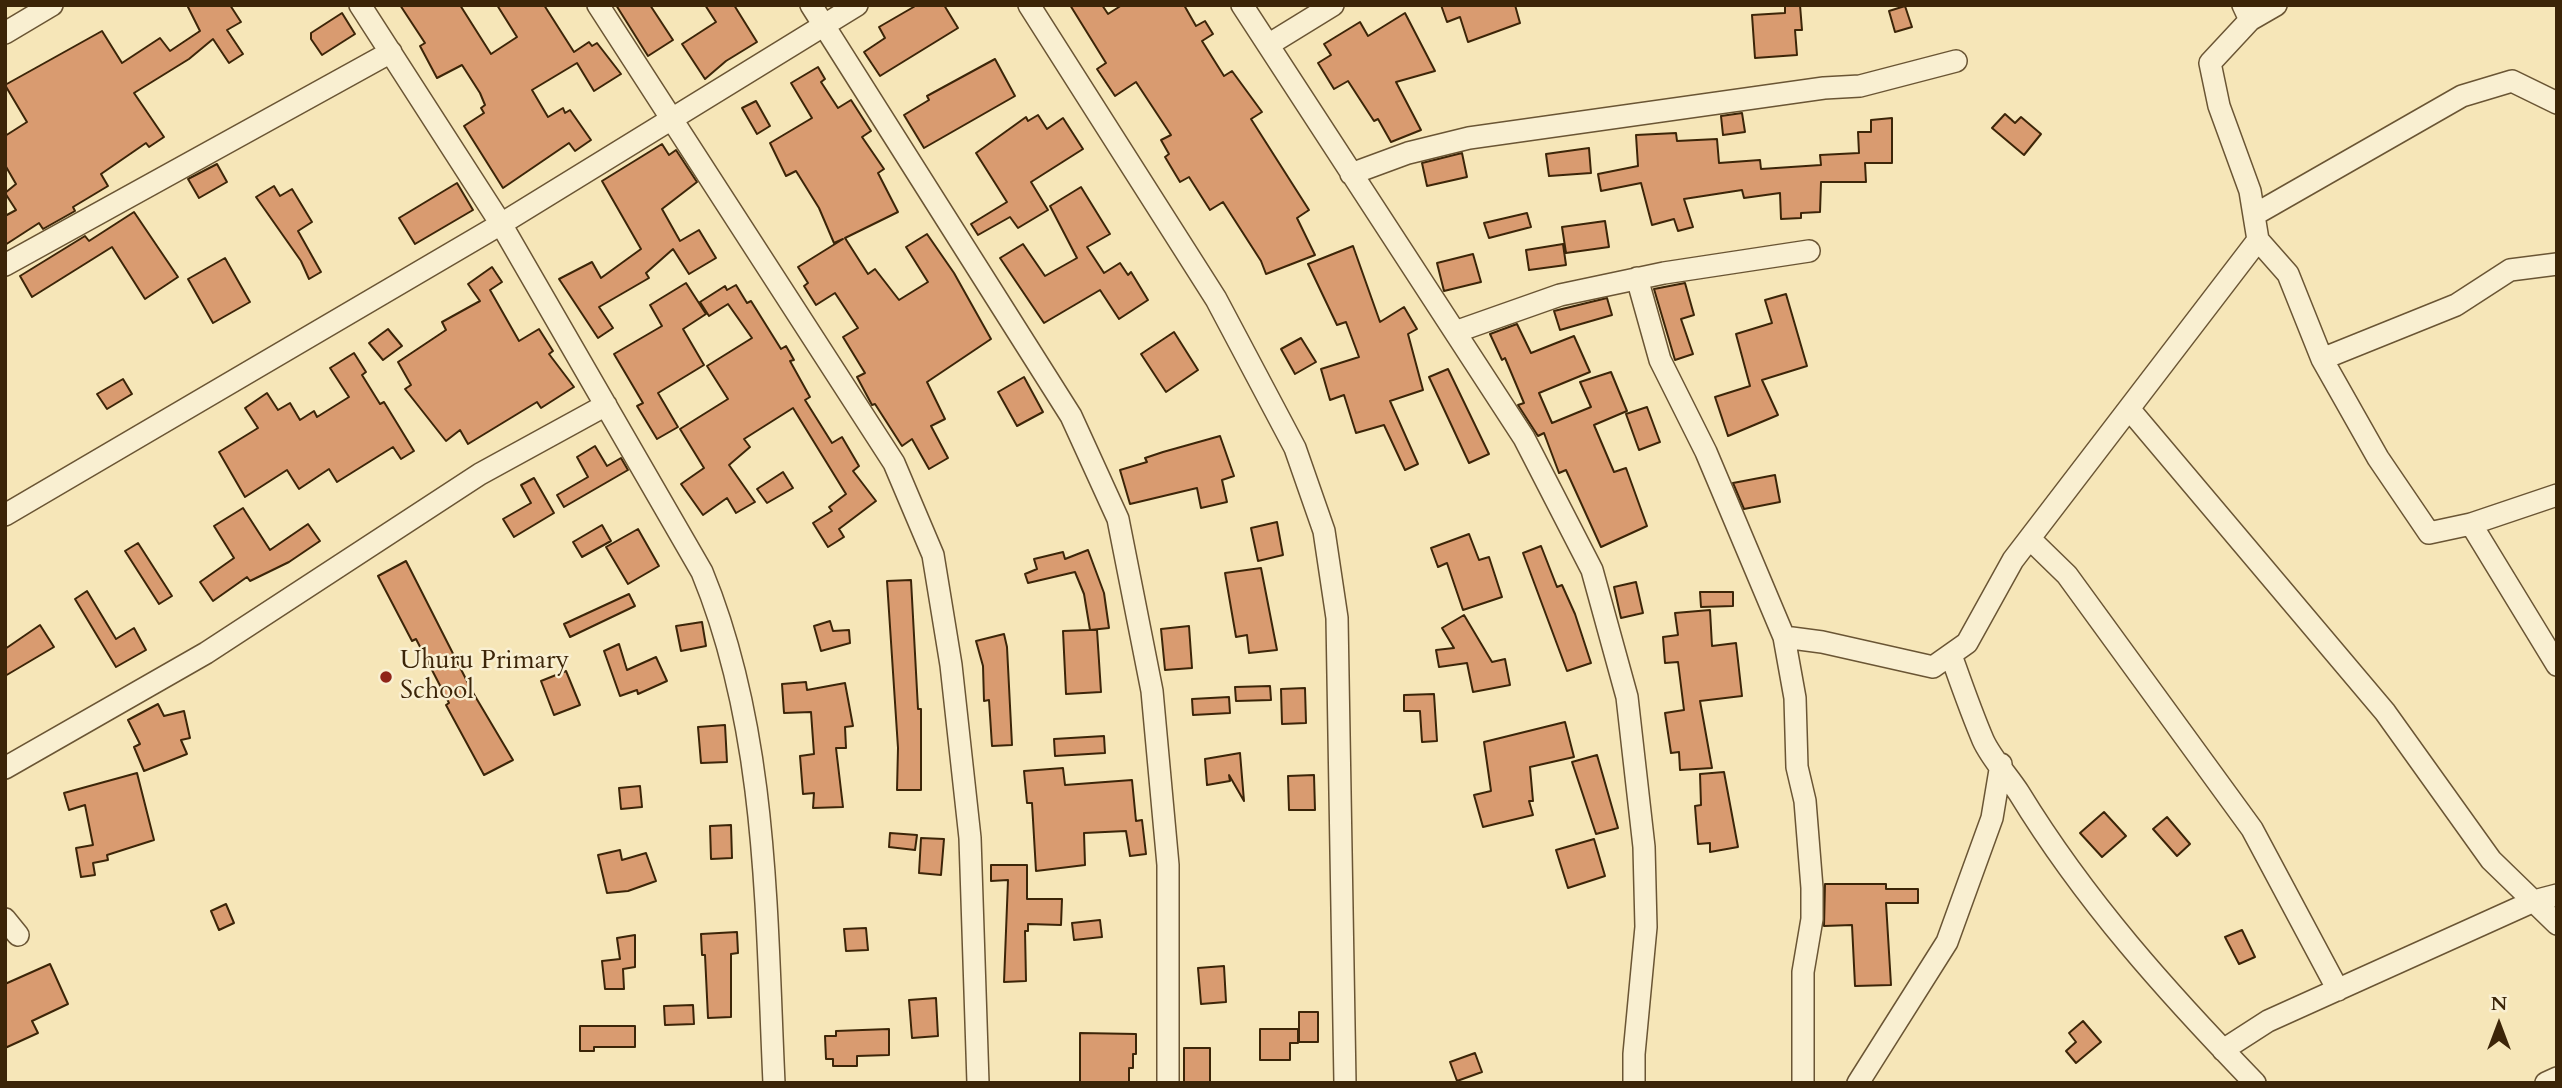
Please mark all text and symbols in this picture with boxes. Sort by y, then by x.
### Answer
place label: Uhuru Primary School [400,646,569,708]
marker: Uhuru Primary School [378,669,394,685]
north arrow [2464,990,2534,1060]
text: N [2491,991,2507,1017]

